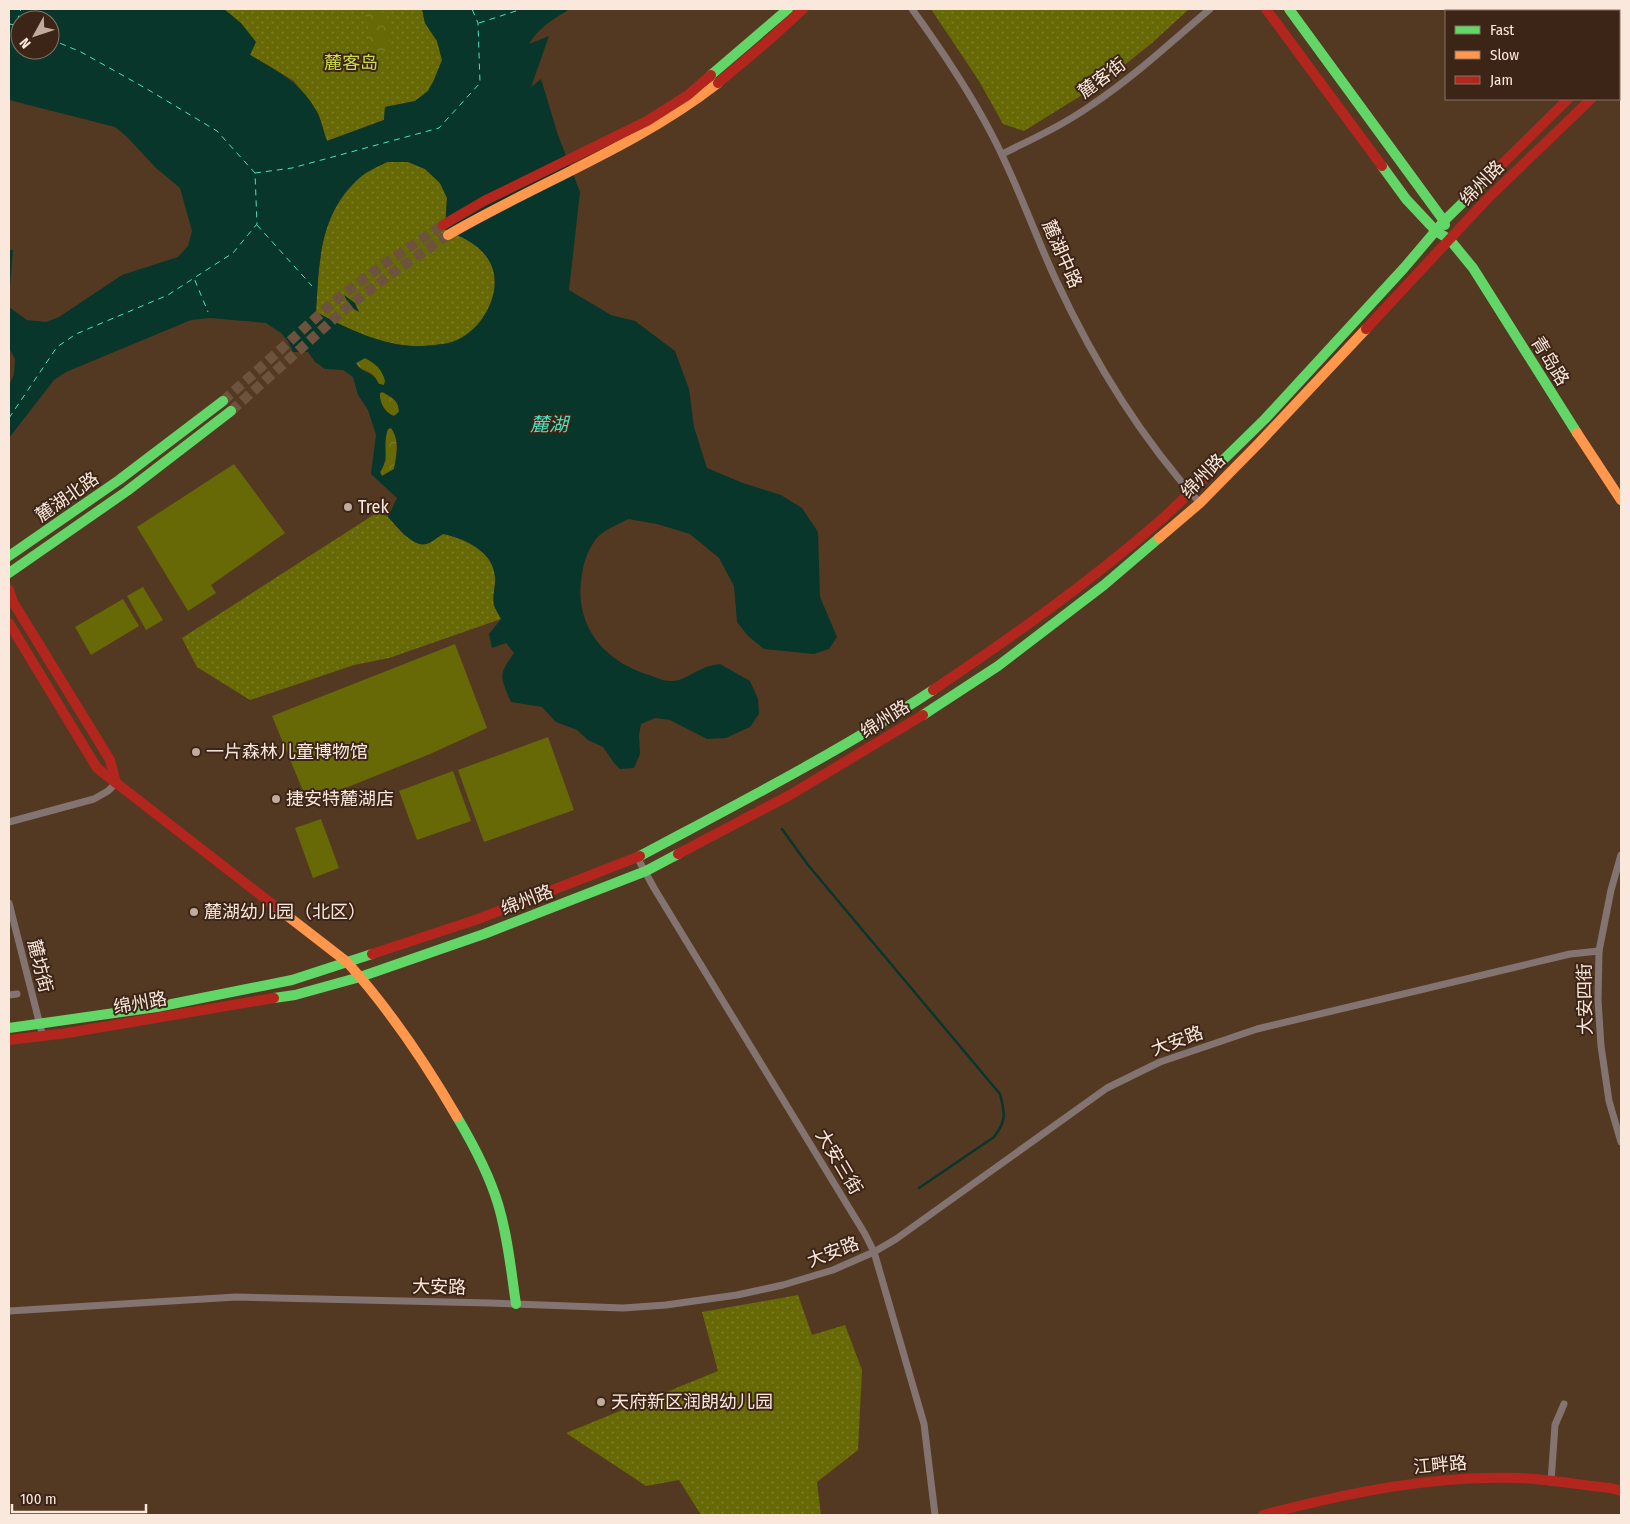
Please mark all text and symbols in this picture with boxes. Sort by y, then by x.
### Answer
north arrow [10,10,60,60]
legend [1445,10,1620,100]
text: Fast [1490,21,1514,39]
text: N [16,34,35,52]
text: Slow [1490,46,1519,64]
park label: 麓客岛 [324,52,378,74]
street label: 麓客街 [1074,53,1130,103]
text: Jam [1490,71,1513,89]
street label: 绵州路 [1455,156,1509,210]
street label: 麓湖中路 [1037,217,1087,291]
street label: 青岛路 [1526,332,1574,390]
water label: 麓湖 [530,413,571,436]
street label: 绵州路 [1176,449,1230,503]
street label: 麓湖北路 [31,467,103,527]
place label: Trek [358,496,389,518]
marker: Trek [342,501,354,513]
street label: 绵州路 [856,695,914,743]
place label: 一片森林儿童博物馆 [206,741,368,763]
marker: 一片森林儿童博物馆 [190,746,202,758]
place label: 捷安特麓湖店 [286,788,394,810]
marker: 捷安特麓湖店 [270,793,282,805]
street label: 绵州路 [498,880,556,920]
place label: 麓湖幼儿园（北区） [204,901,366,923]
marker: 麓湖幼儿园（北区） [188,906,200,918]
street label: 麓坊街 [23,937,57,995]
street label: 大安四街 [1573,963,1597,1035]
street label: 绵州路 [112,987,168,1019]
street label: 大安路 [1148,1021,1206,1061]
street label: 大安三街 [811,1125,867,1199]
street label: 大安路 [804,1232,862,1272]
street label: 大安路 [412,1276,466,1298]
place label: 天府新区润朗幼儿园 [611,1391,773,1413]
marker: 天府新区润朗幼儿园 [595,1396,607,1408]
street label: 江畔路 [1412,1452,1468,1478]
scale bar [12,1482,146,1514]
text: 100 m [20,1490,57,1508]

